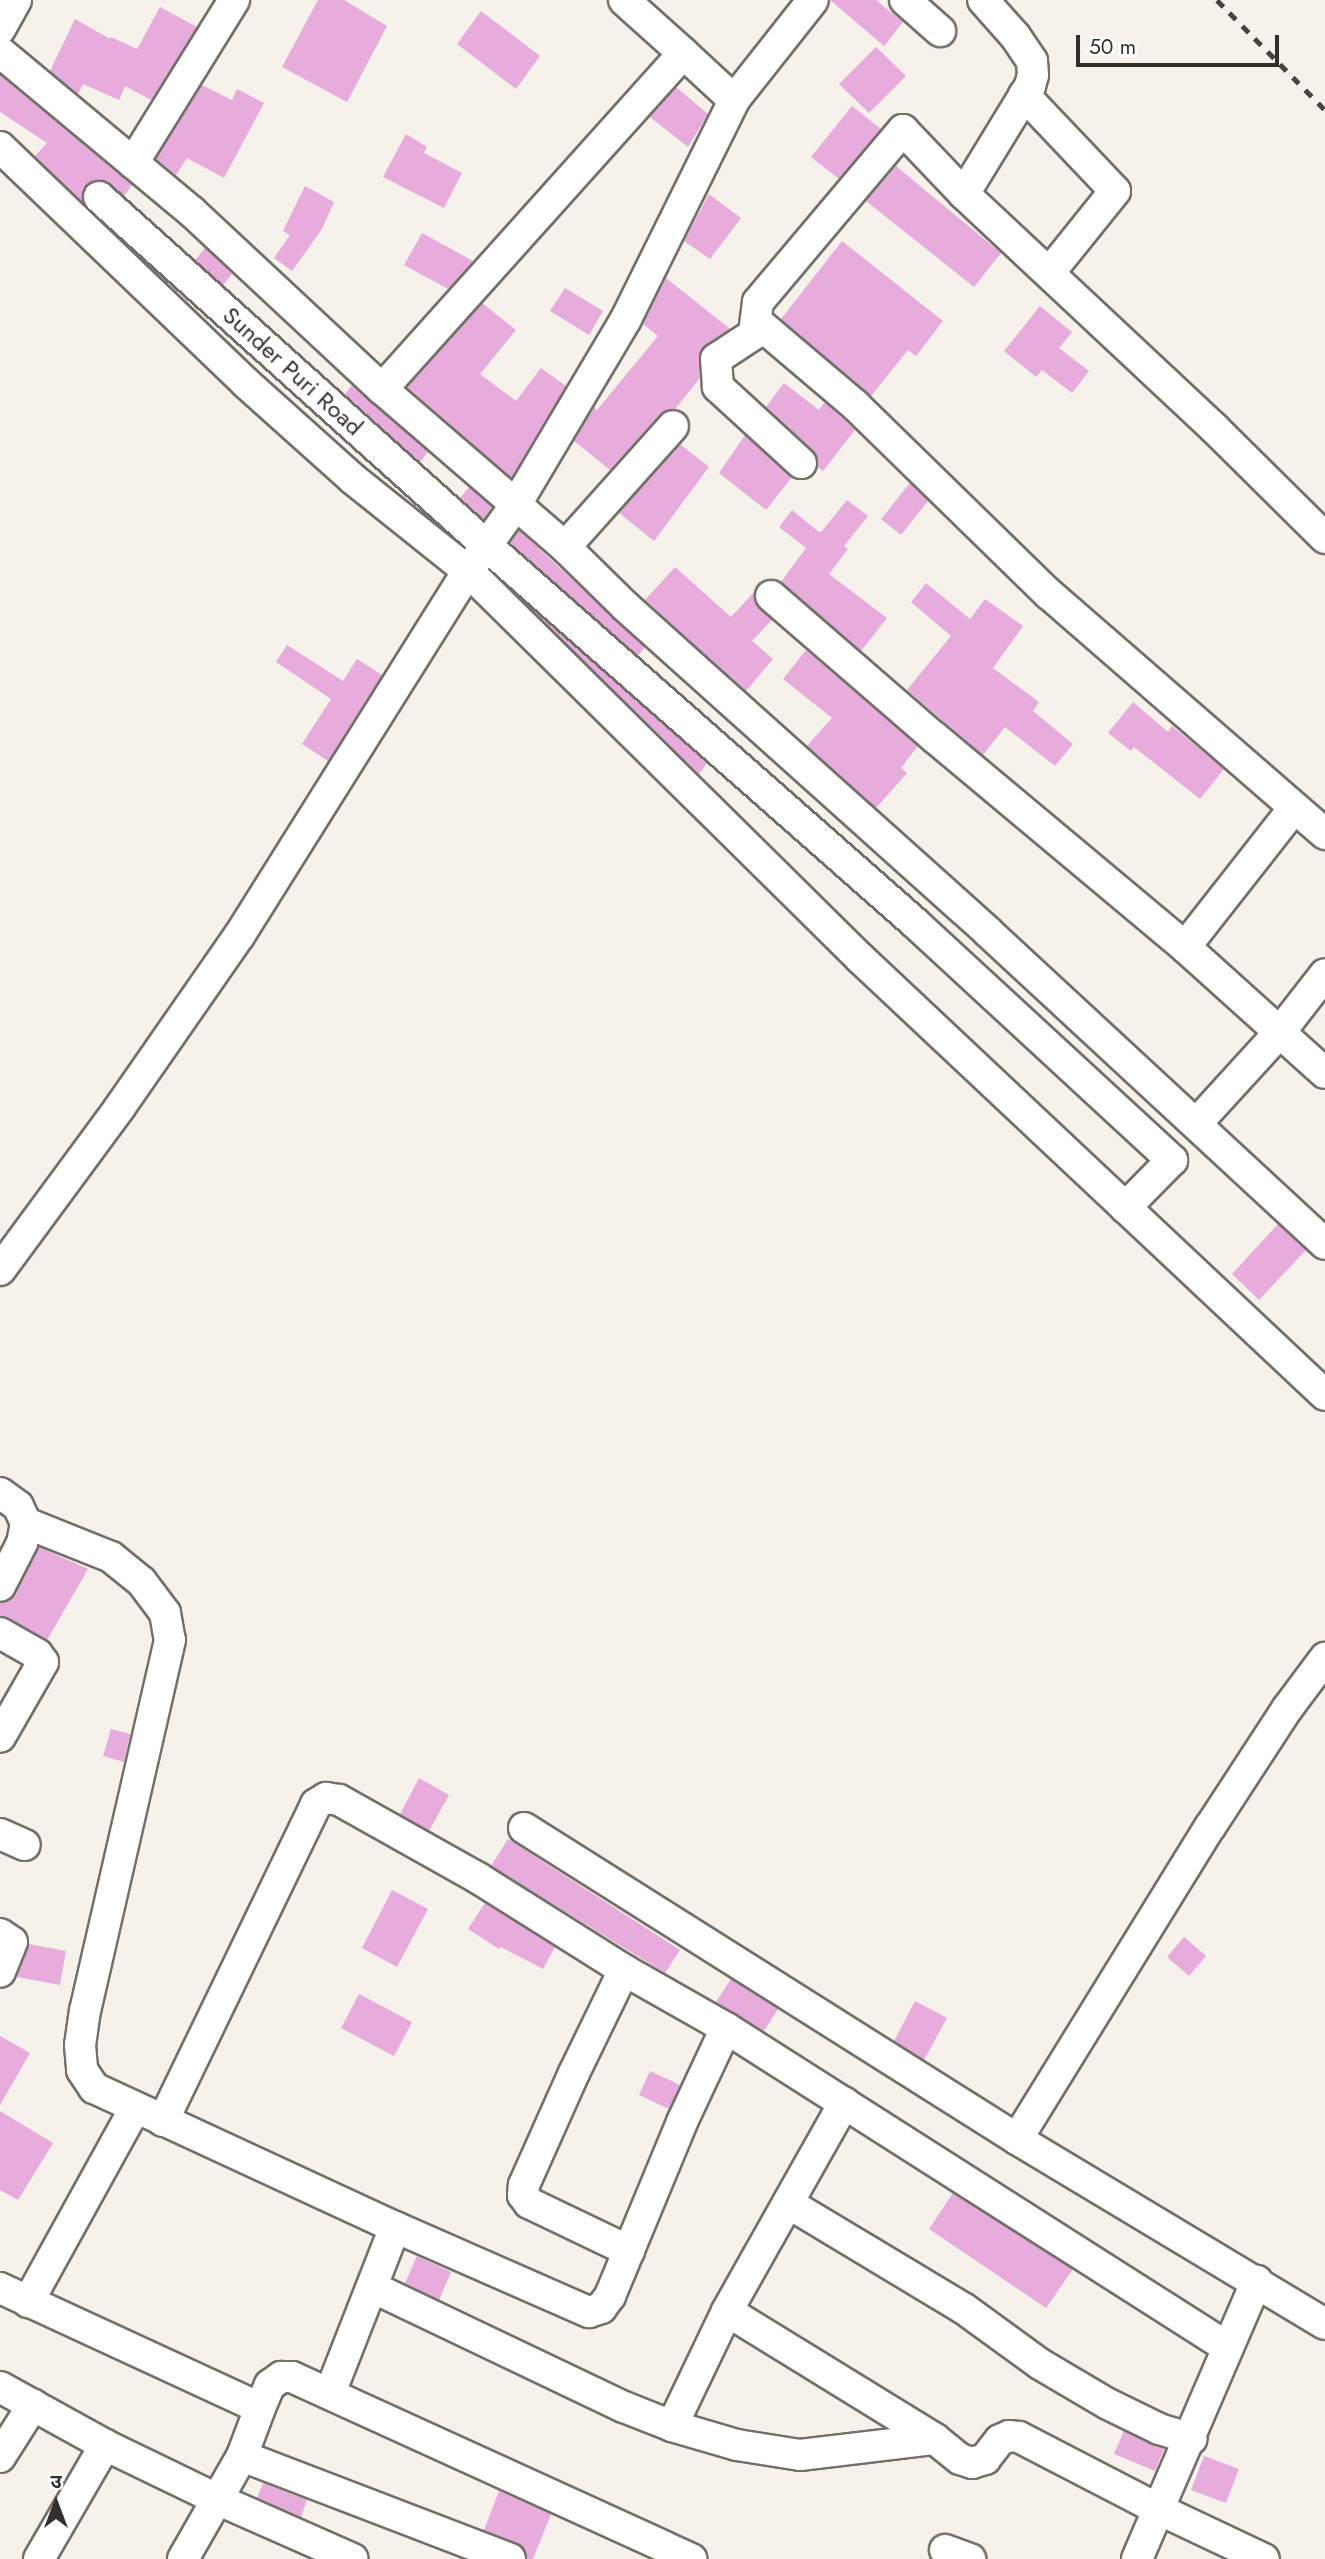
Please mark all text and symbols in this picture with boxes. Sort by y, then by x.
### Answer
scale bar [1080,21,1283,65]
text: 50 m [1089,32,1136,62]
street label: Sunder Puri Road [217,301,369,441]
north arrow [21,2468,91,2538]
text: उ [50,2468,62,2495]

